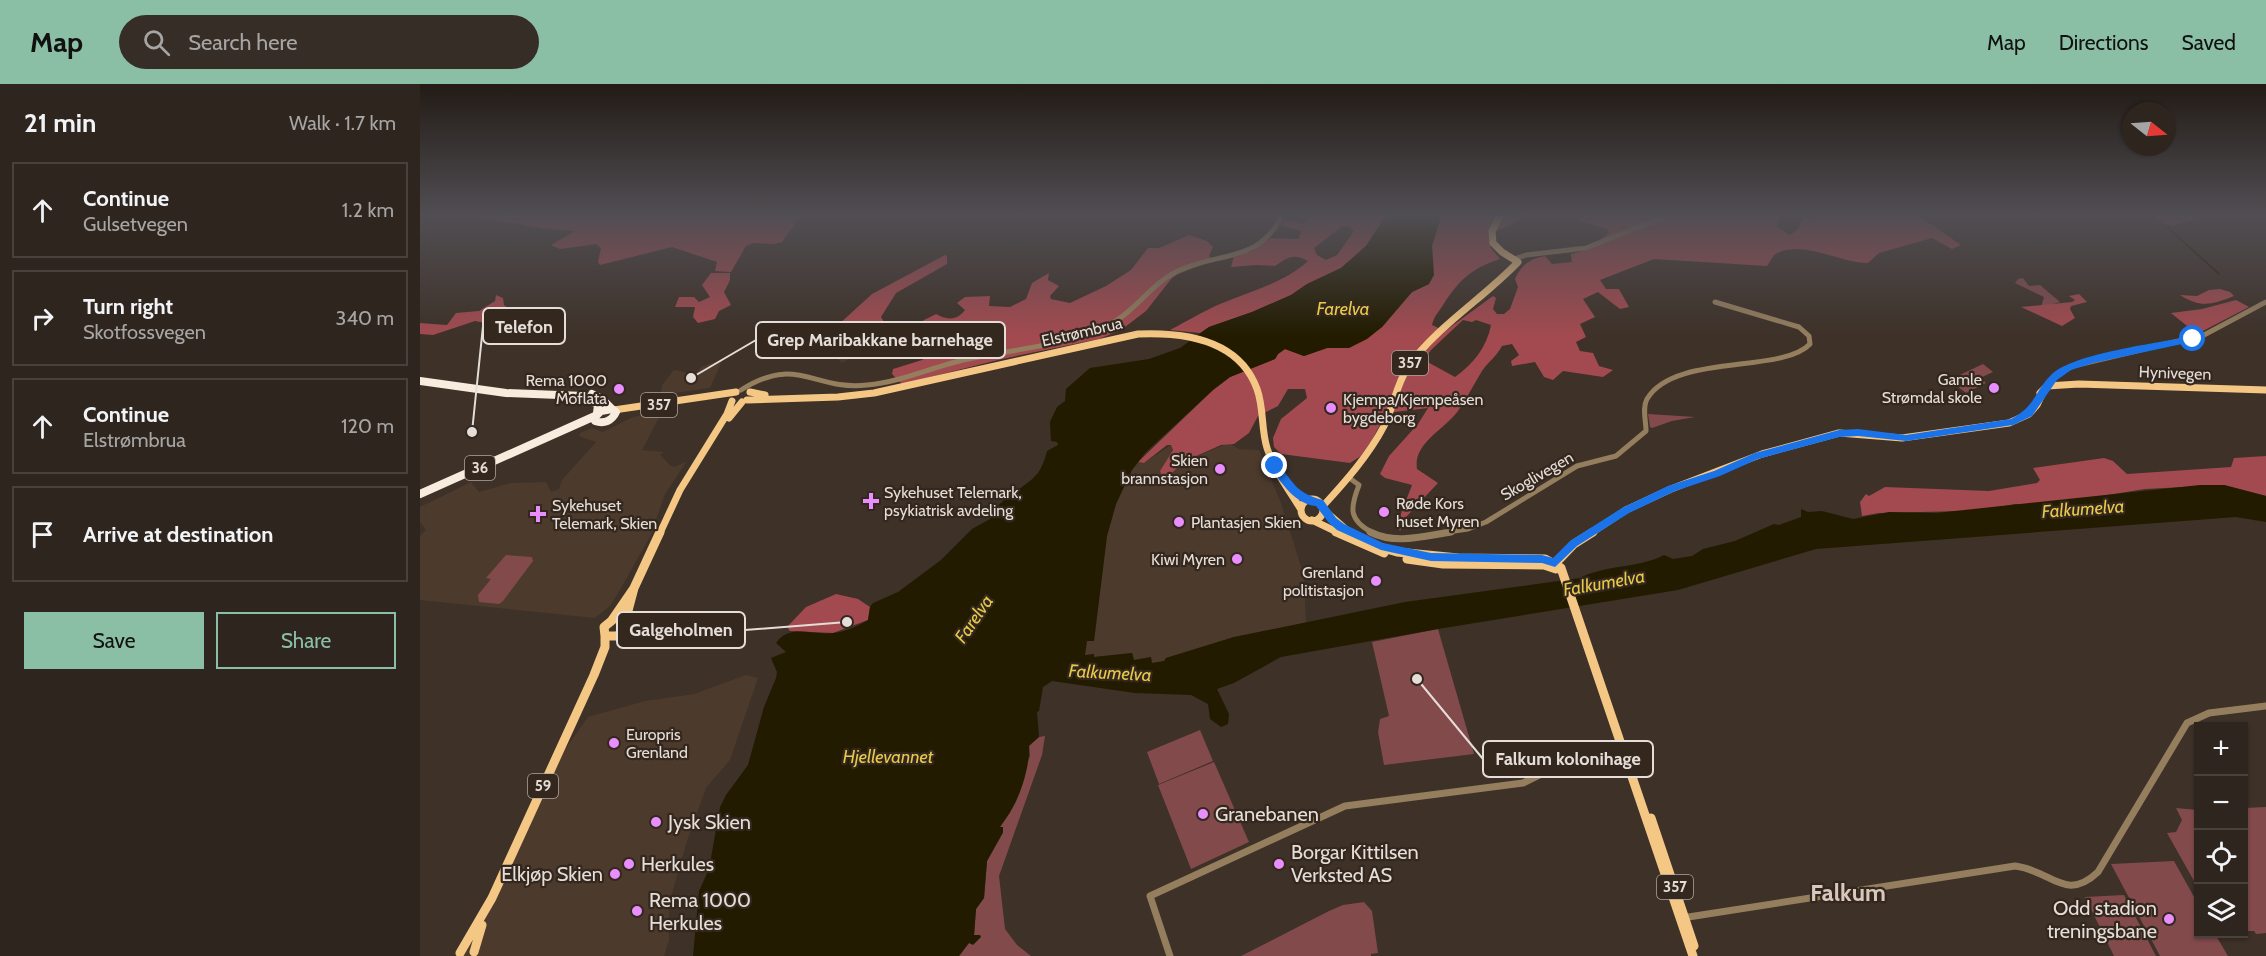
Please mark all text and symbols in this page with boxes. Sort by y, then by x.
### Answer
search box [119,15,539,69]
text: Map [30,25,83,59]
icon: search [140,26,173,59]
text: Search here [188,29,297,56]
text: Map [1987,30,2026,55]
text: Directions [2059,30,2148,55]
text: Saved [2181,30,2236,55]
north arrow [2122,102,2176,156]
text: 21 min [24,107,96,139]
text: Walk · 1.7 km [289,111,396,135]
text: Continue [83,185,169,212]
icon: ahead [26,194,59,227]
text: 1.2 km [342,198,394,222]
text: Gulsetvegen [83,212,188,236]
text: Turn right [83,293,173,320]
water label: Farelva [1316,298,1370,320]
icon: right [26,302,59,335]
text: 340 m [336,306,394,330]
callout: Telefon [483,308,565,344]
street label: Elstrømbrua [1040,313,1125,351]
text: Telefon [495,316,553,338]
text: Skotfossvegen [83,320,206,344]
callout: Grep Maribakkane barnehage [756,322,1005,358]
route start [2179,325,2205,351]
text: Grep Maribakkane barnehage [767,329,993,351]
road number: 357 [1392,351,1428,375]
street label: Hynivegen [2138,362,2212,384]
place label: Gamle Strømdal skole [1882,370,1982,407]
place label: Rema 1000 Moflata [525,371,607,408]
marker: Gamle Strømdal skole [1987,381,2001,395]
marker: Rema 1000 Moflata [612,382,626,396]
place label: Kjempa/Kjempeåsen bygdeborg [1343,390,1483,427]
road number: 357 [641,393,677,417]
text: Continue [83,401,169,428]
marker: Kjempa/Kjempeåsen bygdeborg [1324,401,1338,415]
icon: ahead [26,410,59,443]
text: 120 m [341,414,394,438]
text: Elstrømbrua [83,428,186,452]
street label: Skoglivegen [1497,447,1577,504]
place label: Skien brannstasjon [1121,451,1208,488]
route end [1261,452,1287,478]
road number: 36 [465,456,495,480]
marker: Skien brannstasjon [1213,462,1227,476]
place label: Sykehuset Telemark, psykiatrisk avdeling [884,483,1022,520]
marker: Sykehuset Telemark, psykiatrisk avdeling [862,492,880,510]
place label: Røde Kors huset Myren [1396,494,1480,531]
water label: Falkumelva [2041,495,2125,523]
place label: Sykehuset Telemark, Skien [552,496,657,533]
marker: Sykehuset Telemark, Skien [529,505,547,523]
marker: Røde Kors huset Myren [1377,505,1391,519]
place label: Plantasjen Skien [1191,513,1301,532]
marker: Plantasjen Skien [1172,515,1186,529]
icon: arrive [26,518,59,551]
text: Arrive at destination [83,521,273,548]
place label: Kiwi Myren [1151,550,1225,569]
marker: Kiwi Myren [1230,552,1244,566]
place label: Grenland politistasjon [1283,563,1364,600]
water label: Falkumelva [1561,565,1647,601]
marker: Grenland politistasjon [1369,574,1383,588]
water label: Farelva [950,591,998,647]
button: Save [24,612,204,669]
button: Share [216,612,396,669]
callout: Galgeholmen [617,612,745,648]
text: Galgeholmen [629,619,733,641]
water label: Falkumelva [1068,660,1152,686]
map controls [2194,722,2248,938]
button: + [2194,722,2248,776]
place label: Europris Grenland [626,725,688,762]
marker: Europris Grenland [607,736,621,750]
callout: Falkum kolonihage [1483,741,1653,777]
water label: Hjellevannet [843,746,934,768]
text: Falkum kolonihage [1495,748,1641,770]
road number: 59 [528,774,558,798]
button: − [2194,776,2248,830]
place label: Granebanen [1215,802,1319,826]
marker: Granebanen [1196,807,1210,821]
place label: Jysk Skien [667,810,751,834]
marker: Jysk Skien [649,815,663,829]
button: locate [2194,830,2248,884]
place label: Borgar Kittilsen Verksted AS [1291,840,1419,887]
place label: Herkules [641,852,714,876]
marker: Herkules [622,857,636,871]
marker: Borgar Kittilsen Verksted AS [1272,857,1286,871]
place label: Elkjøp Skien [501,862,603,886]
marker: Elkjøp Skien [608,867,622,881]
road number: 357 [1657,875,1693,899]
district label: Falkum [1810,878,1886,907]
button: layers [2194,884,2248,938]
place label: Rema 1000 Herkules [649,888,751,935]
place label: Odd stadion treningsbane [2047,896,2157,943]
marker: Rema 1000 Herkules [630,904,644,918]
marker: Odd stadion treningsbane [2162,912,2176,926]

